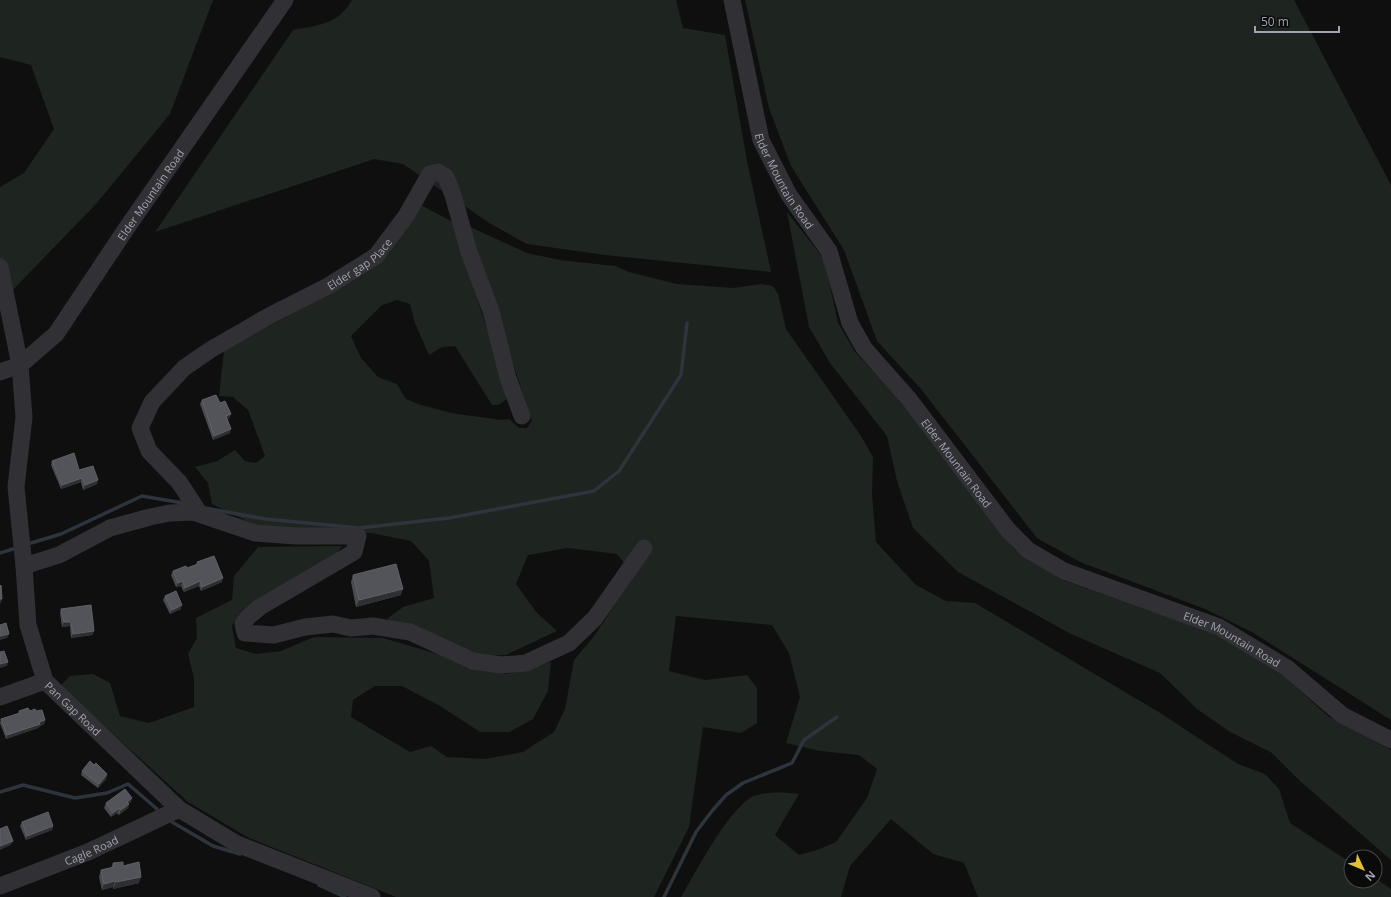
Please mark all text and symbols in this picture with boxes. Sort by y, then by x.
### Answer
scale bar [1255,8,1339,34]
text: 50 m [1261,13,1289,30]
street label: Elder Mountain Road [752,132,818,231]
street label: Elder Mountain Road [113,146,187,243]
street label: Elder gap Place [324,235,395,293]
street label: Elder Mountain Road [919,415,996,510]
street label: Elder Mountain Road [1182,607,1284,670]
street label: Pan Gap Road [42,678,105,739]
street label: Cagle Road [62,831,120,868]
north arrow [1343,849,1383,889]
text: N [1362,868,1379,885]

